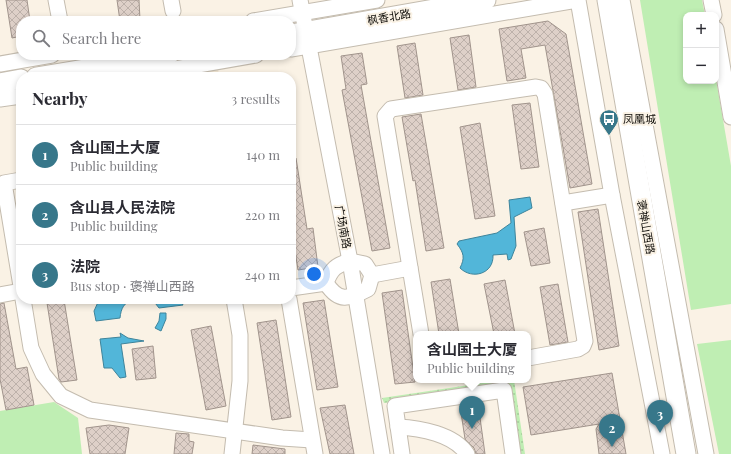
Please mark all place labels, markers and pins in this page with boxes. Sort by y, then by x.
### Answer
bus stop icon: 凤凰城 [598,108,620,136]
place label: 凤凰城 [623,111,656,126]
pin: 1 [459,396,485,429]
pin: 3 [647,400,673,433]
pin: 2 [599,414,625,447]

